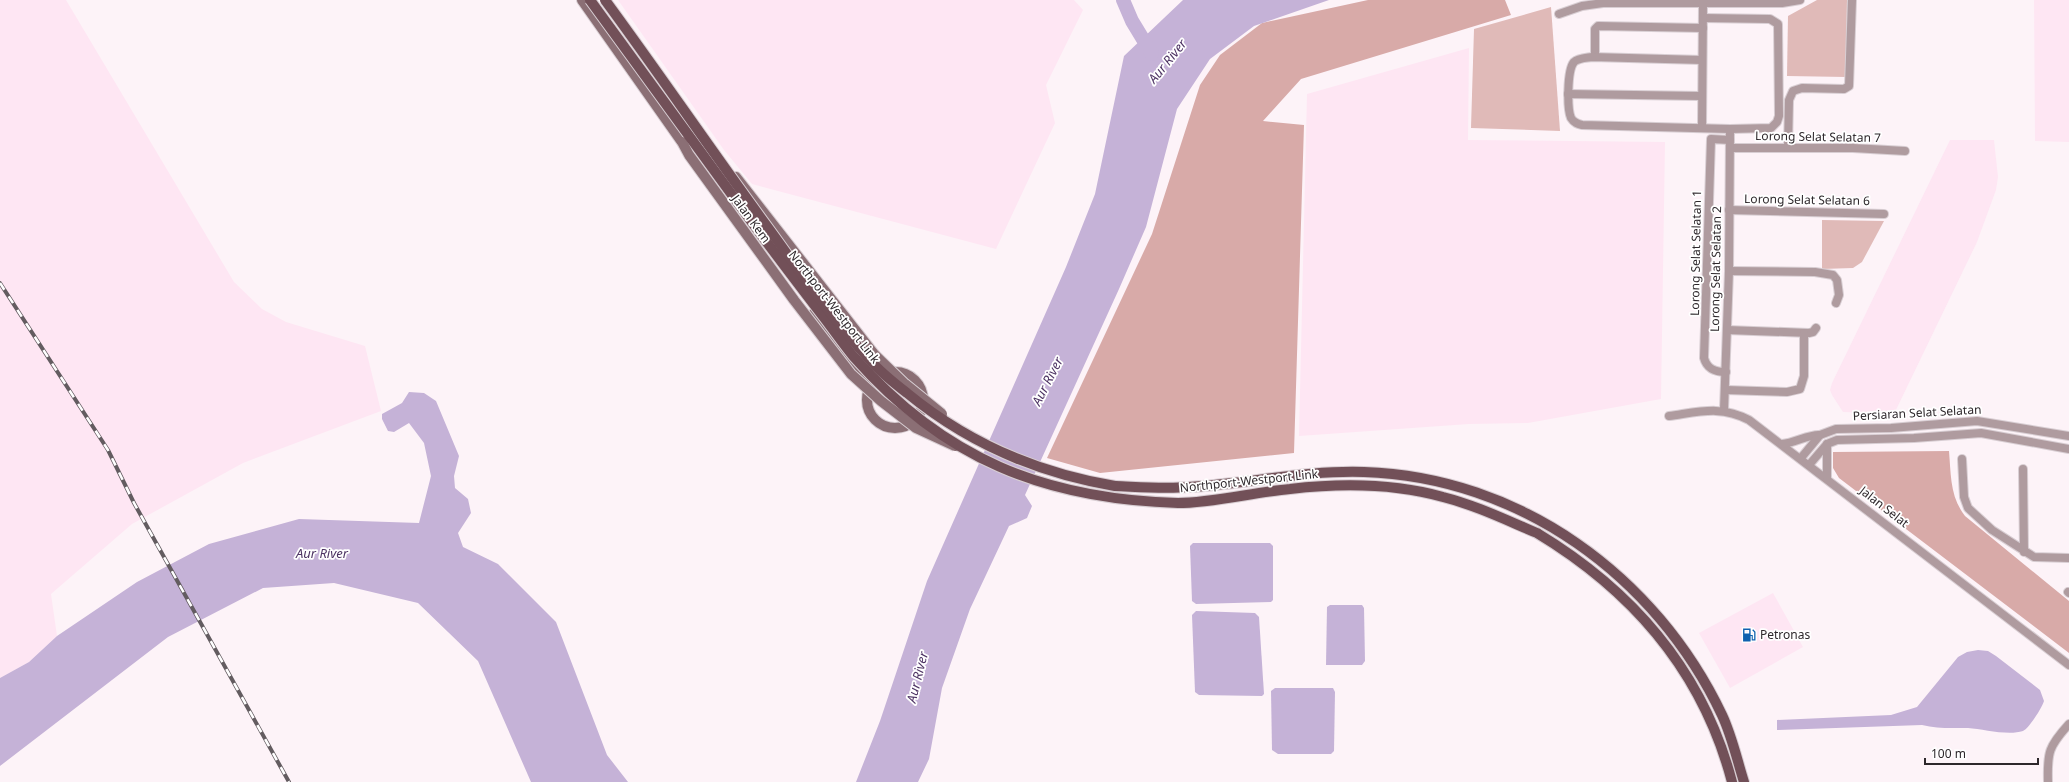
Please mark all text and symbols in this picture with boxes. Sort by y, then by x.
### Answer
water label: Aur River [1143,35,1191,88]
street label: Lorong Selat Selatan 7 [1755,127,1881,146]
street label: Jalan Kem [728,190,775,246]
street label: Lorong Selat Selatan 1 [1686,190,1705,316]
street label: Lorong Selat Selatan 6 [1744,190,1870,209]
street label: Lorong Selat Selatan 2 [1706,206,1725,332]
street label: Northport-Westport Link [785,247,884,367]
water label: Aur River [1027,353,1067,409]
street label: Persiaran Selat Selatan [1852,401,1982,424]
street label: Northport-Westport Link [1179,465,1319,496]
street label: Jalan Selat [1855,481,1913,532]
water label: Aur River [295,544,349,562]
place label: Petronas [1760,626,1810,643]
fuel station icon: Petronas [1741,627,1757,643]
water label: Aur River [902,649,932,705]
scale bar [1925,740,2038,766]
text: 100 m [1931,745,1966,762]

